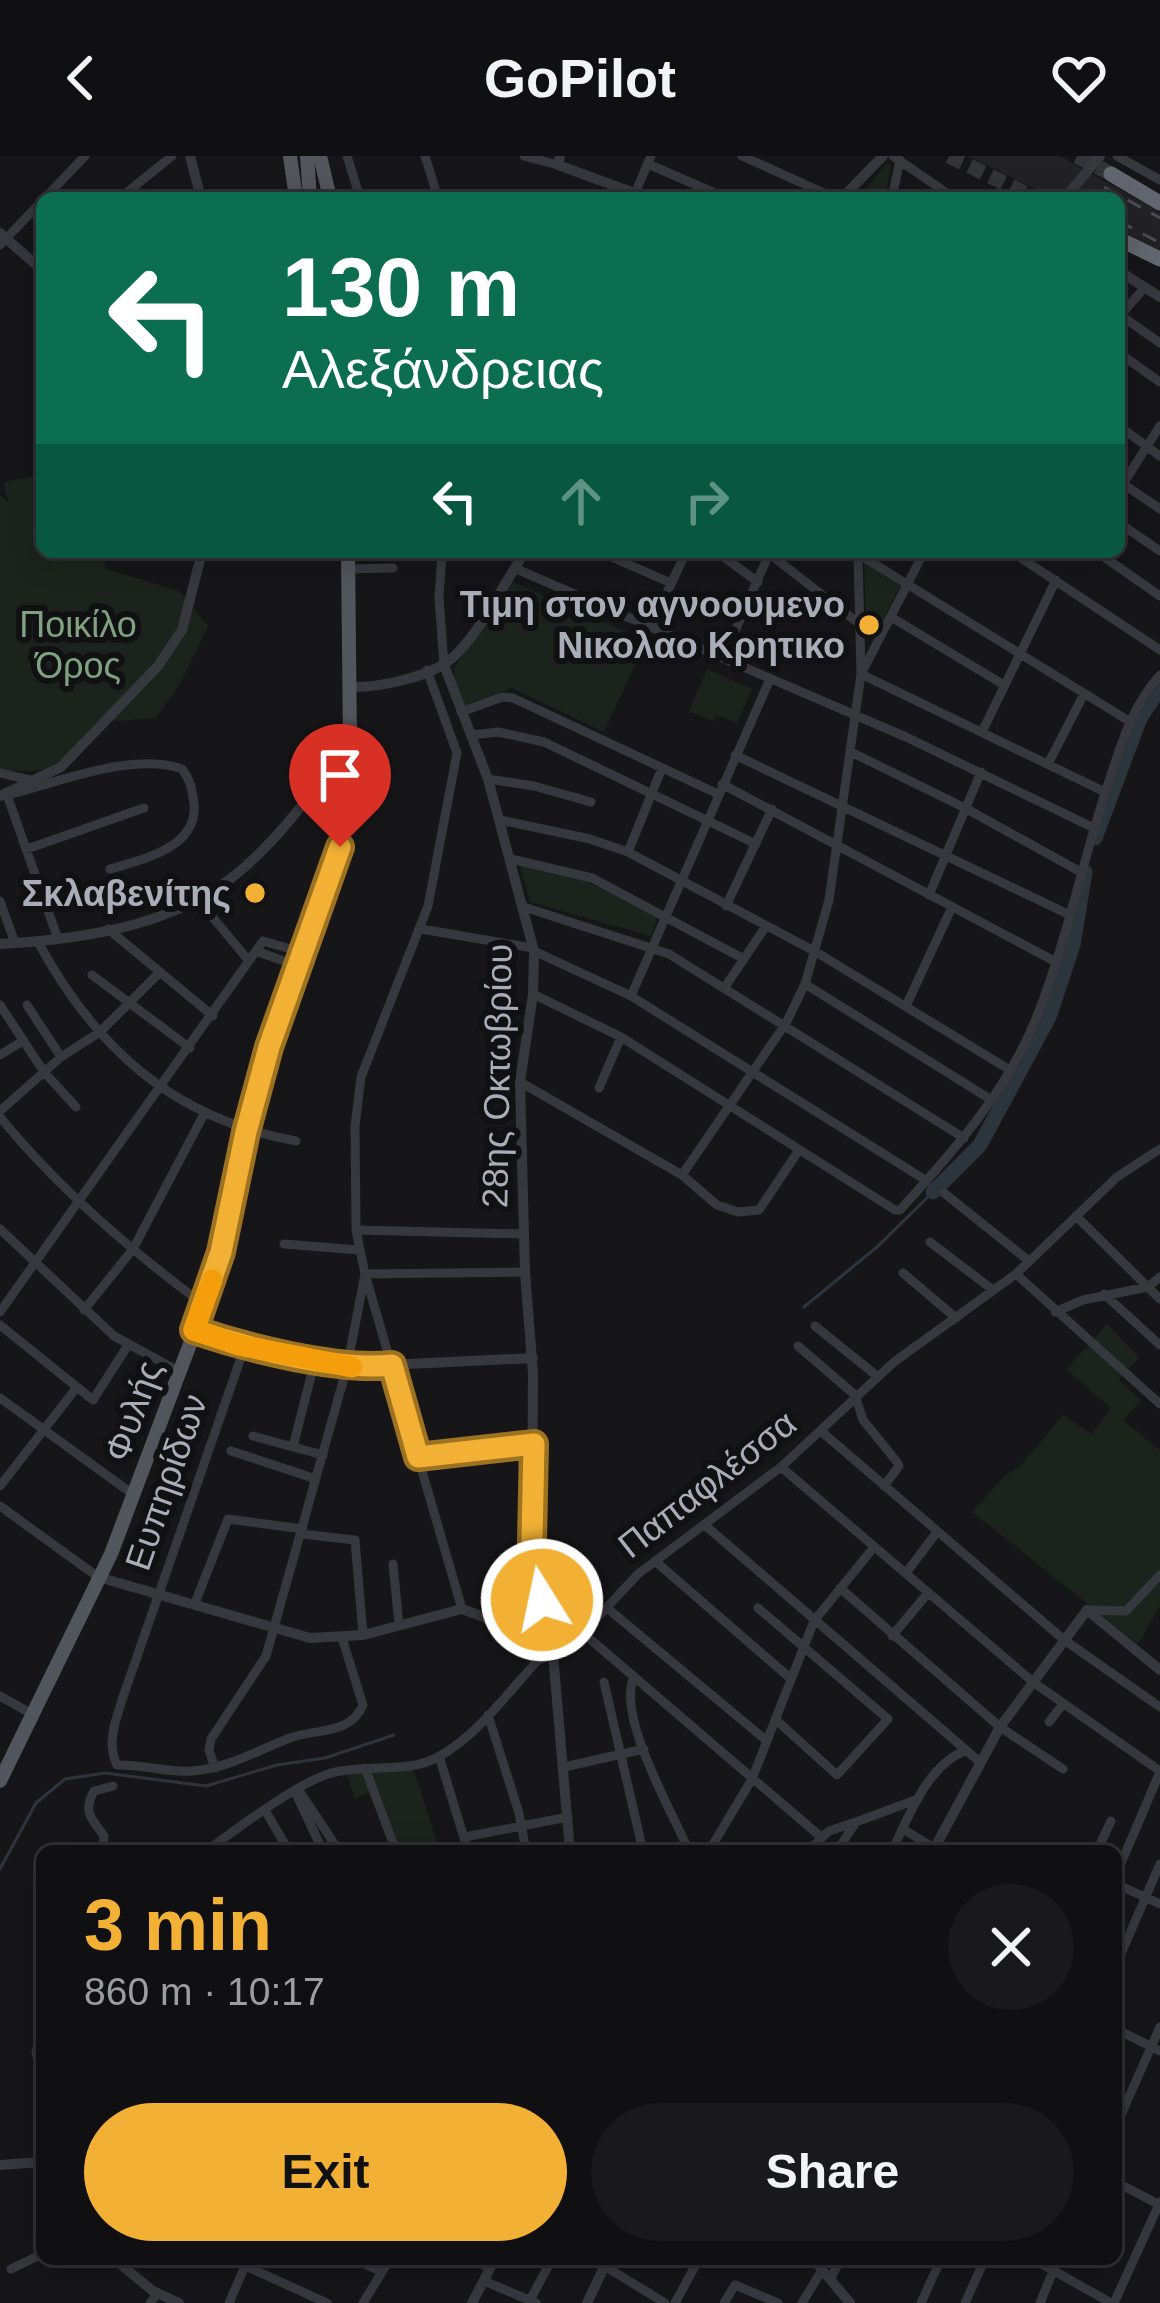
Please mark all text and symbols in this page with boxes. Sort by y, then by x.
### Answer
icon: back [48,45,114,111]
icon: heart [1046,45,1112,111]
text: GoPilot [484,48,676,108]
icon: left [84,240,240,396]
text: 130 m [282,240,520,334]
text: Αλεξάνδρειας [282,339,604,399]
icon: left [422,468,488,534]
icon: ahead [548,468,614,534]
icon: right [674,468,740,534]
place label: Τιμη στον αγνοουμενο Νικολαο Κρητικο [460,584,845,666]
park label: Ποικίλο Όρος [19,604,137,686]
marker: Τιμη στον αγνοουμενο Νικολαο Κρητικο [856,612,882,638]
pin [289,724,391,847]
icon: arrive [307,742,373,808]
place label: Σκλαβενίτης [22,873,231,914]
marker: Σκλαβενίτης [242,880,268,906]
street label: 28ης Οκτωβρίου [474,944,520,1208]
street label: Φυλής [96,1355,170,1467]
street label: Ευπηρίδων [117,1389,215,1575]
street label: Παπαφλέσσα [610,1402,804,1566]
position arrow [479,1537,605,1663]
button: close [948,1884,1074,2010]
text: 3 min [84,1885,272,1965]
text: 860 m · 10:17 [84,1970,325,2013]
button: Exit [84,2103,567,2241]
button: Share [591,2103,1074,2241]

